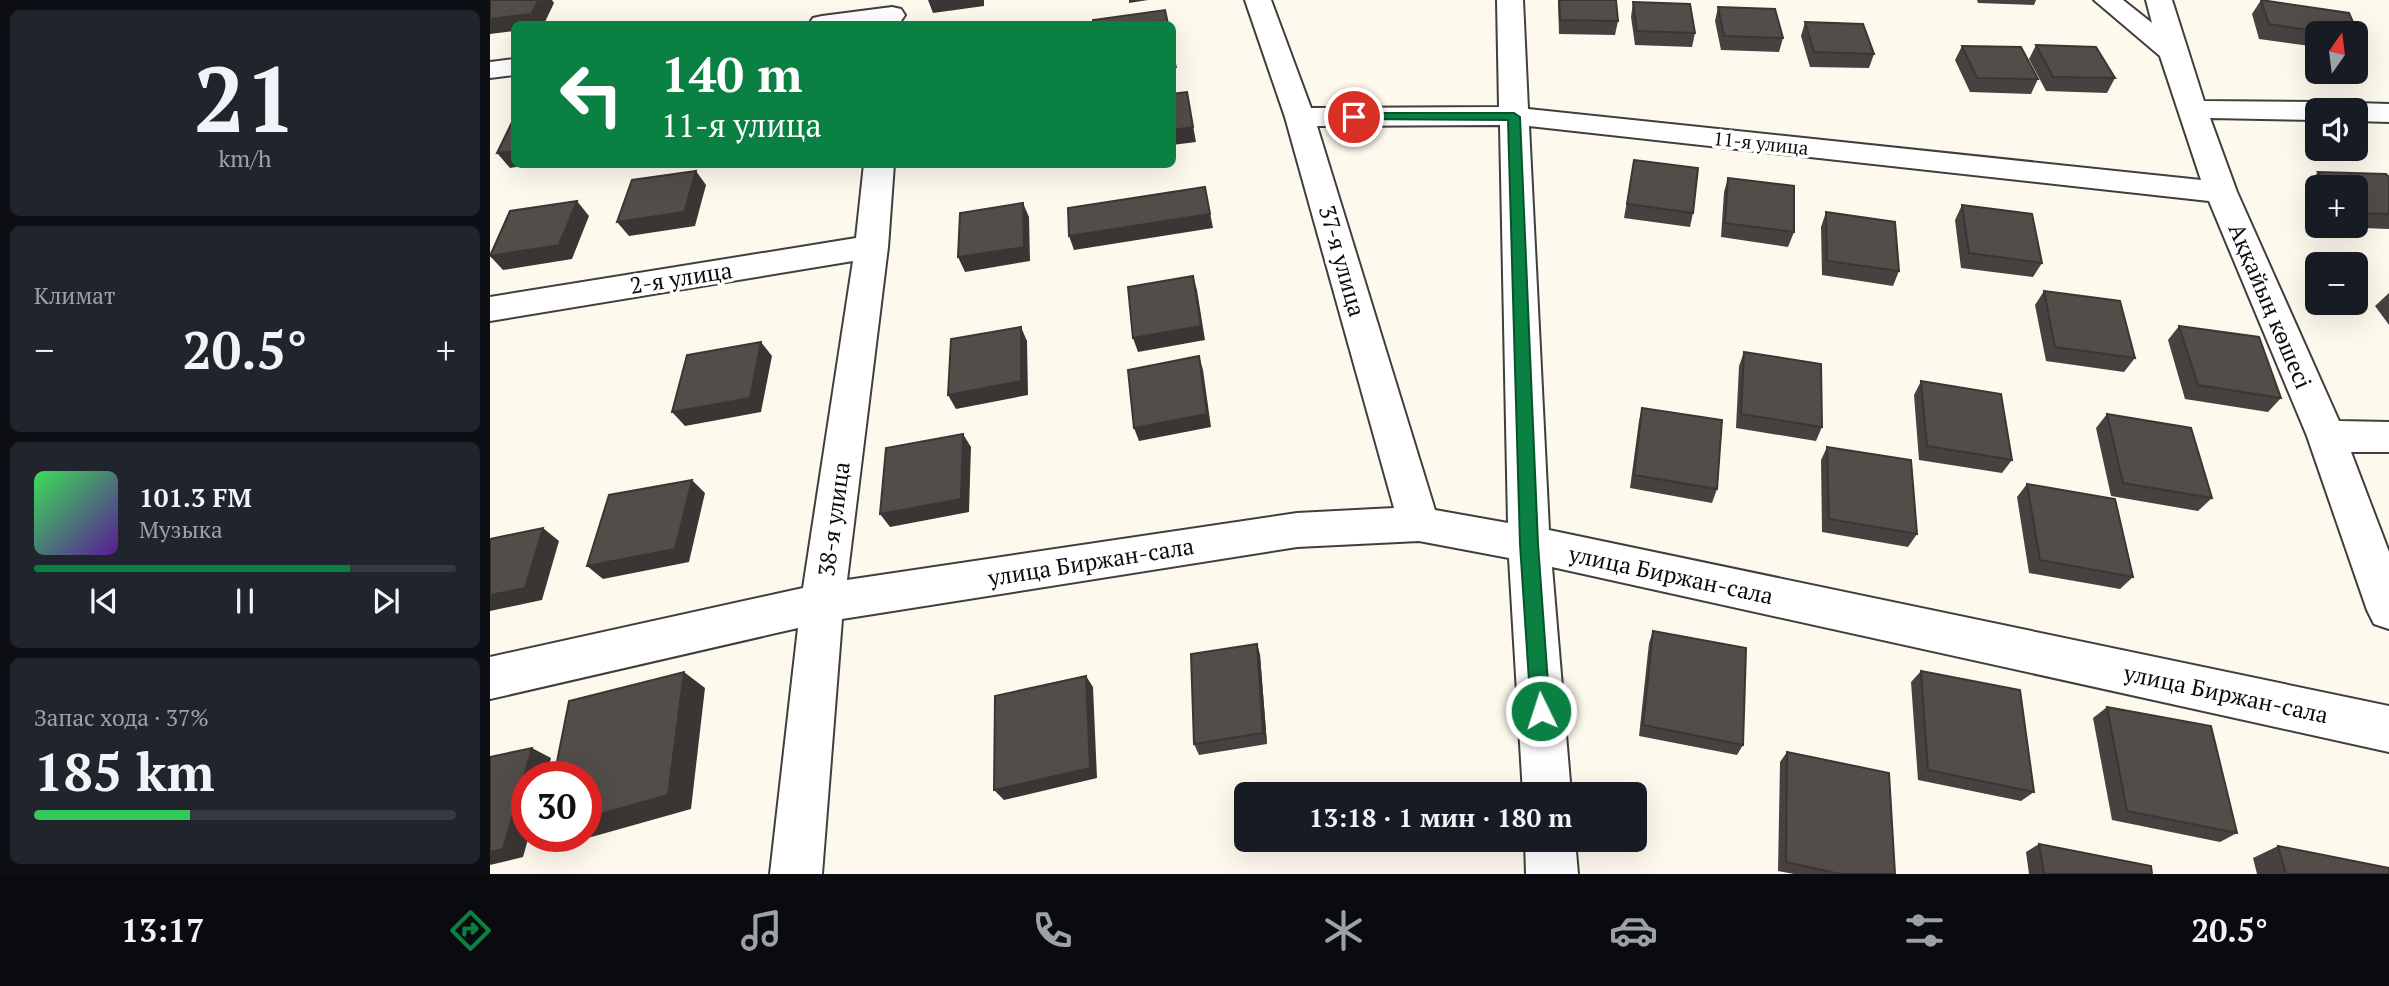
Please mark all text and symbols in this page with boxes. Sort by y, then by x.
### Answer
north arrow [2305,21,2368,84]
map controls [2305,21,2368,315]
text: 21 [194,37,296,158]
text: 140 m [661,41,803,106]
icon: left [546,49,637,140]
pin [1324,87,1384,147]
icon: arrive [1335,98,1373,136]
button: sound [2305,98,2368,161]
text: 11-я улица [661,104,822,146]
street label: 11-я улица [1712,125,1810,160]
text: km/h [218,143,272,174]
button: + [2305,175,2368,238]
street label: 37-я улица [1312,202,1373,320]
street label: Аққайың көшесі [2222,218,2319,393]
button: − [2305,252,2368,315]
street label: 2-я улица [628,254,735,301]
text: Климат [34,280,115,311]
text: 20.5° [182,315,308,384]
text: − [34,325,54,375]
text: + [436,325,456,375]
street label: 38-я улица [810,459,857,578]
text: 101.3 FM [139,480,252,514]
text: Музыка [139,514,223,545]
street label: улица Биржан-сала [985,530,1196,593]
street label: улица Биржан-сала [1565,538,1776,611]
icon: previous [85,582,123,620]
icon: pause [226,582,264,620]
icon: next [367,582,405,620]
street label: улица Биржан-сала [2120,657,2331,730]
position arrow [1504,674,1578,748]
text: Запас хода · 37% [34,702,209,733]
text: 185 km [34,737,215,806]
speed limit sign: 30 [511,761,602,852]
text: 13:18 · 1 мин · 180 m [1309,800,1572,834]
icon: directions [446,906,495,955]
icon: music [737,906,786,955]
icon: phone [1028,906,1077,955]
icon: climate [1319,906,1368,955]
icon: car [1609,906,1658,955]
icon: filters [1900,906,1949,955]
text: 13:17 [121,909,204,951]
text: 20.5° [2191,909,2268,951]

